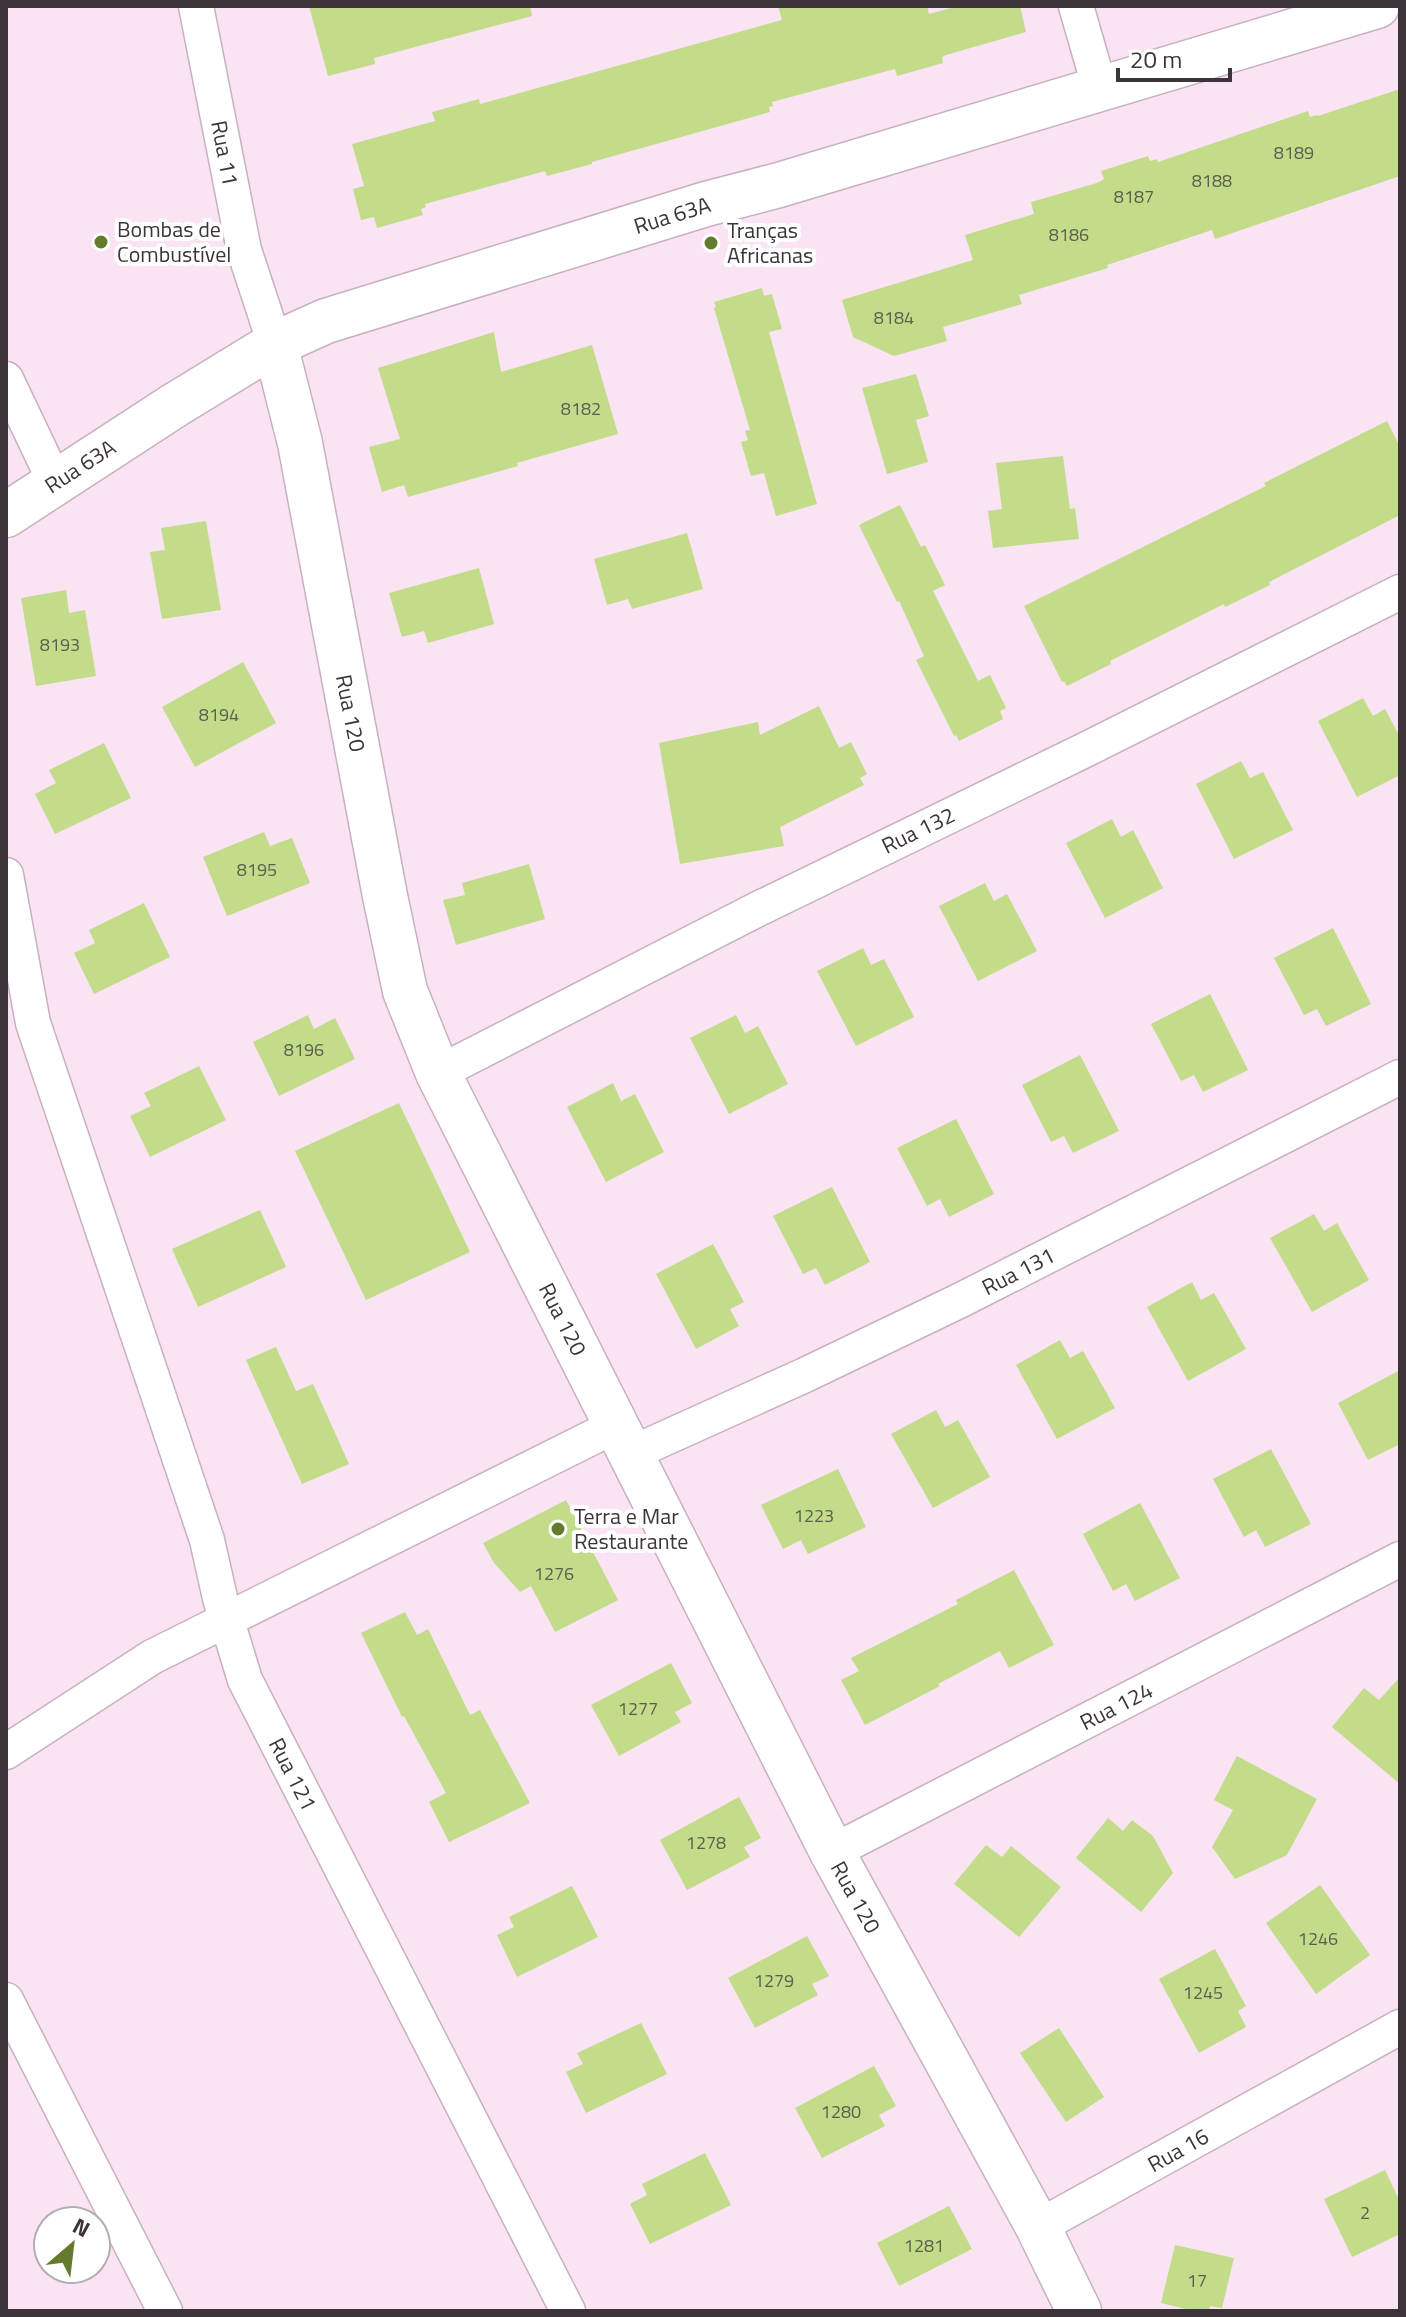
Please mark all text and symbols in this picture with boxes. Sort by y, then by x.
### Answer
scale bar [1118,32,1230,82]
text: 20 m [1130,41,1182,77]
street label: Rua 11 [202,118,248,188]
house number: 8189 [1274,139,1314,166]
house number: 8188 [1192,167,1232,194]
house number: 8187 [1114,183,1154,210]
street label: Rua 63A [629,187,715,243]
place label: Bombas de Combustível [117,212,231,271]
place label: Tranças Africanas [727,213,813,272]
house number: 8186 [1049,221,1089,248]
marker: Bombas de Combustível [92,233,110,251]
marker: Tranças Africanas [702,234,720,252]
house number: 8184 [874,304,914,331]
house number: 8182 [561,395,601,422]
street label: Rua 63A [38,430,122,502]
house number: 8193 [40,631,80,658]
street label: Rua 120 [327,671,375,755]
house number: 8194 [199,701,239,728]
street label: Rua 132 [875,798,961,862]
house number: 8195 [237,856,277,883]
house number: 8196 [284,1036,324,1063]
street label: Rua 131 [976,1238,1060,1304]
street label: Rua 120 [530,1277,596,1361]
place label: Terra e Mar Restaurante [574,1499,688,1558]
house number: 1223 [794,1502,834,1529]
marker: Terra e Mar Restaurante [549,1520,567,1538]
house number: 1276 [534,1560,574,1587]
street label: Rua 124 [1074,1673,1158,1739]
house number: 1277 [618,1695,658,1722]
street label: Rua 121 [260,1732,326,1816]
house number: 1278 [686,1829,726,1856]
street label: Rua 120 [822,1855,890,1939]
house number: 1246 [1298,1925,1338,1952]
house number: 1279 [754,1967,794,1994]
house number: 1245 [1183,1979,1223,2006]
house number: 1280 [821,2098,861,2125]
street label: Rua 16 [1141,2119,1215,2181]
house number: 2 [1360,2199,1370,2226]
north arrow [32,2205,112,2285]
text: N [67,2209,96,2246]
house number: 1281 [904,2232,944,2259]
house number: 17 [1187,2267,1207,2294]

